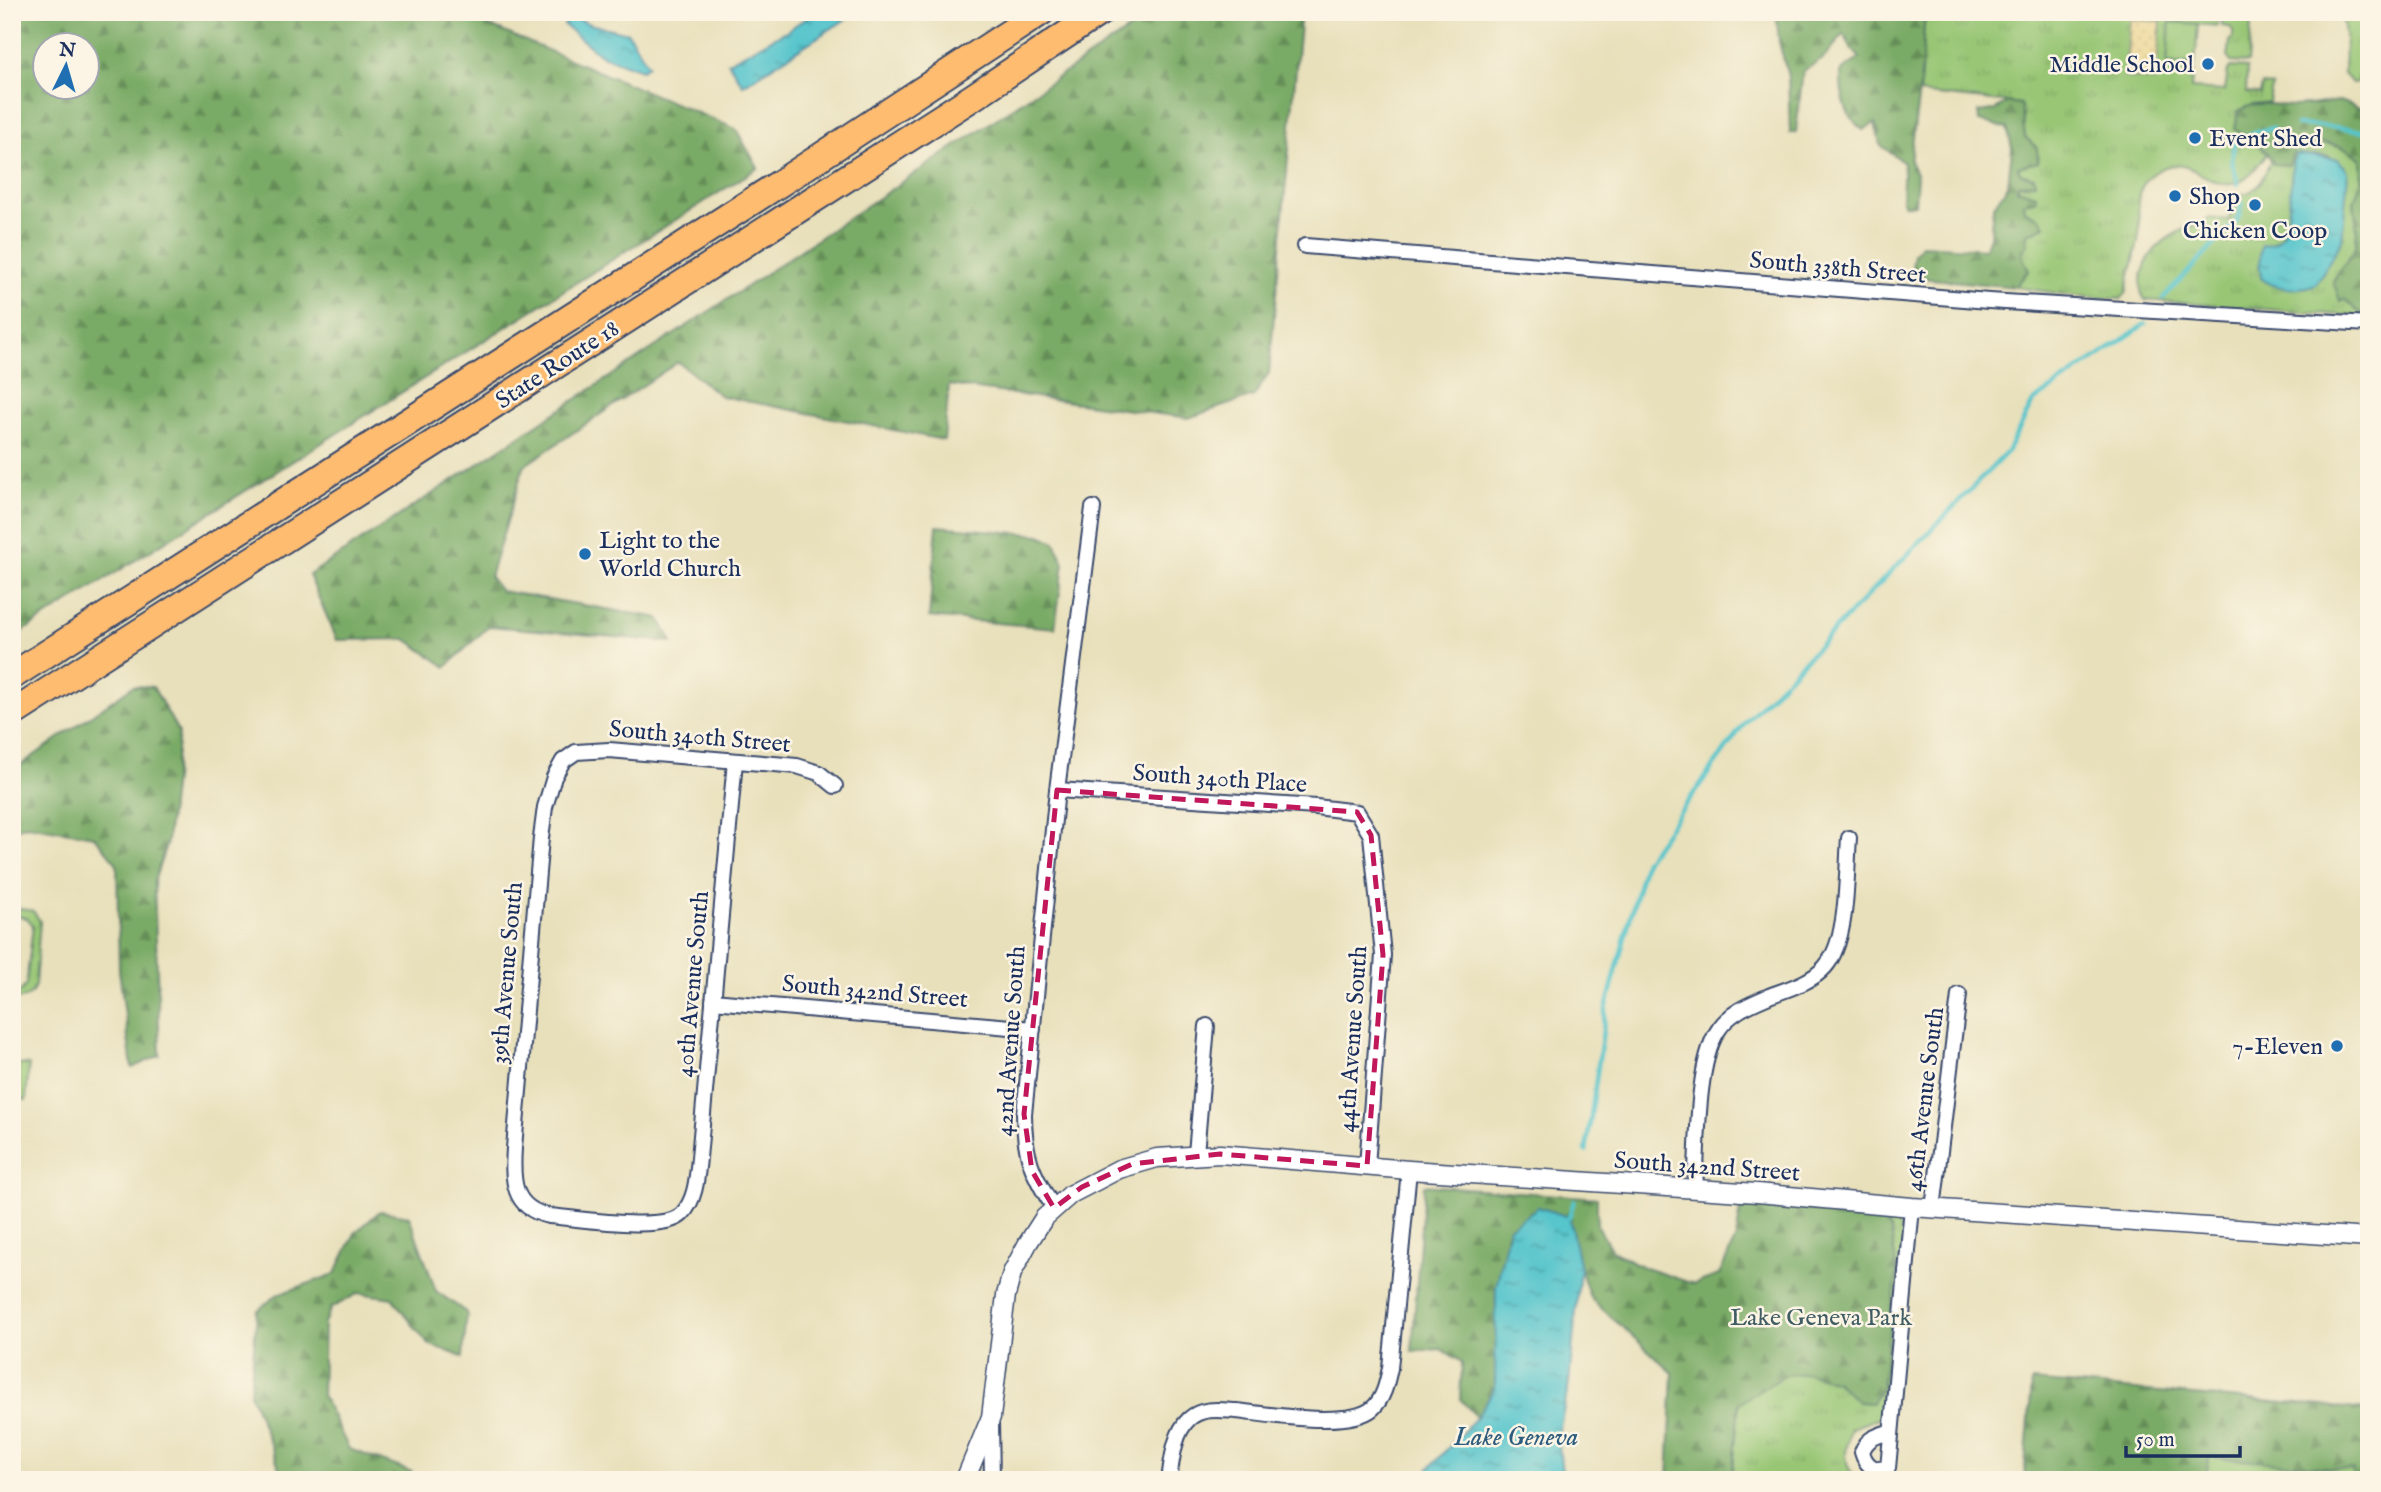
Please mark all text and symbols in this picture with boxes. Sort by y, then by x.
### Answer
north arrow [32,32,102,102]
text: N [57,38,77,64]
place label: Middle School [2049,50,2194,81]
marker: Middle School [2200,56,2216,72]
place label: Event Shed [2209,124,2322,155]
marker: Event Shed [2187,130,2203,146]
place label: Shop [2189,182,2240,213]
marker: Shop [2167,188,2183,204]
marker: Chicken Coop [2247,197,2263,213]
place label: Chicken Coop [2183,216,2327,247]
street label: South 338th Street [1748,245,1927,292]
street label: State Route 18 [490,314,626,417]
place label: Light to the World Church [599,526,741,585]
marker: Light to the World Church [577,546,593,562]
street label: South 340th Street [608,714,792,761]
street label: South 340th Place [1132,758,1308,801]
street label: 39th Avenue South [484,880,531,1066]
street label: 40th Avenue South [670,889,717,1079]
street label: 42nd Avenue South [989,945,1034,1137]
street label: 44th Avenue South [1332,945,1375,1133]
street label: South 342nd Street [781,969,969,1016]
street label: 46th Avenue South [1899,1005,1952,1193]
place label: 7-Eleven [2232,1032,2323,1063]
marker: 7-Eleven [2329,1038,2345,1054]
street label: South 342nd Street [1613,1146,1801,1189]
park label: Lake Geneva Park [1730,1303,1912,1334]
scale bar [2126,1415,2239,1459]
water label: Lake Geneva [1453,1421,1578,1454]
text: 50 m [2136,1427,2175,1454]

